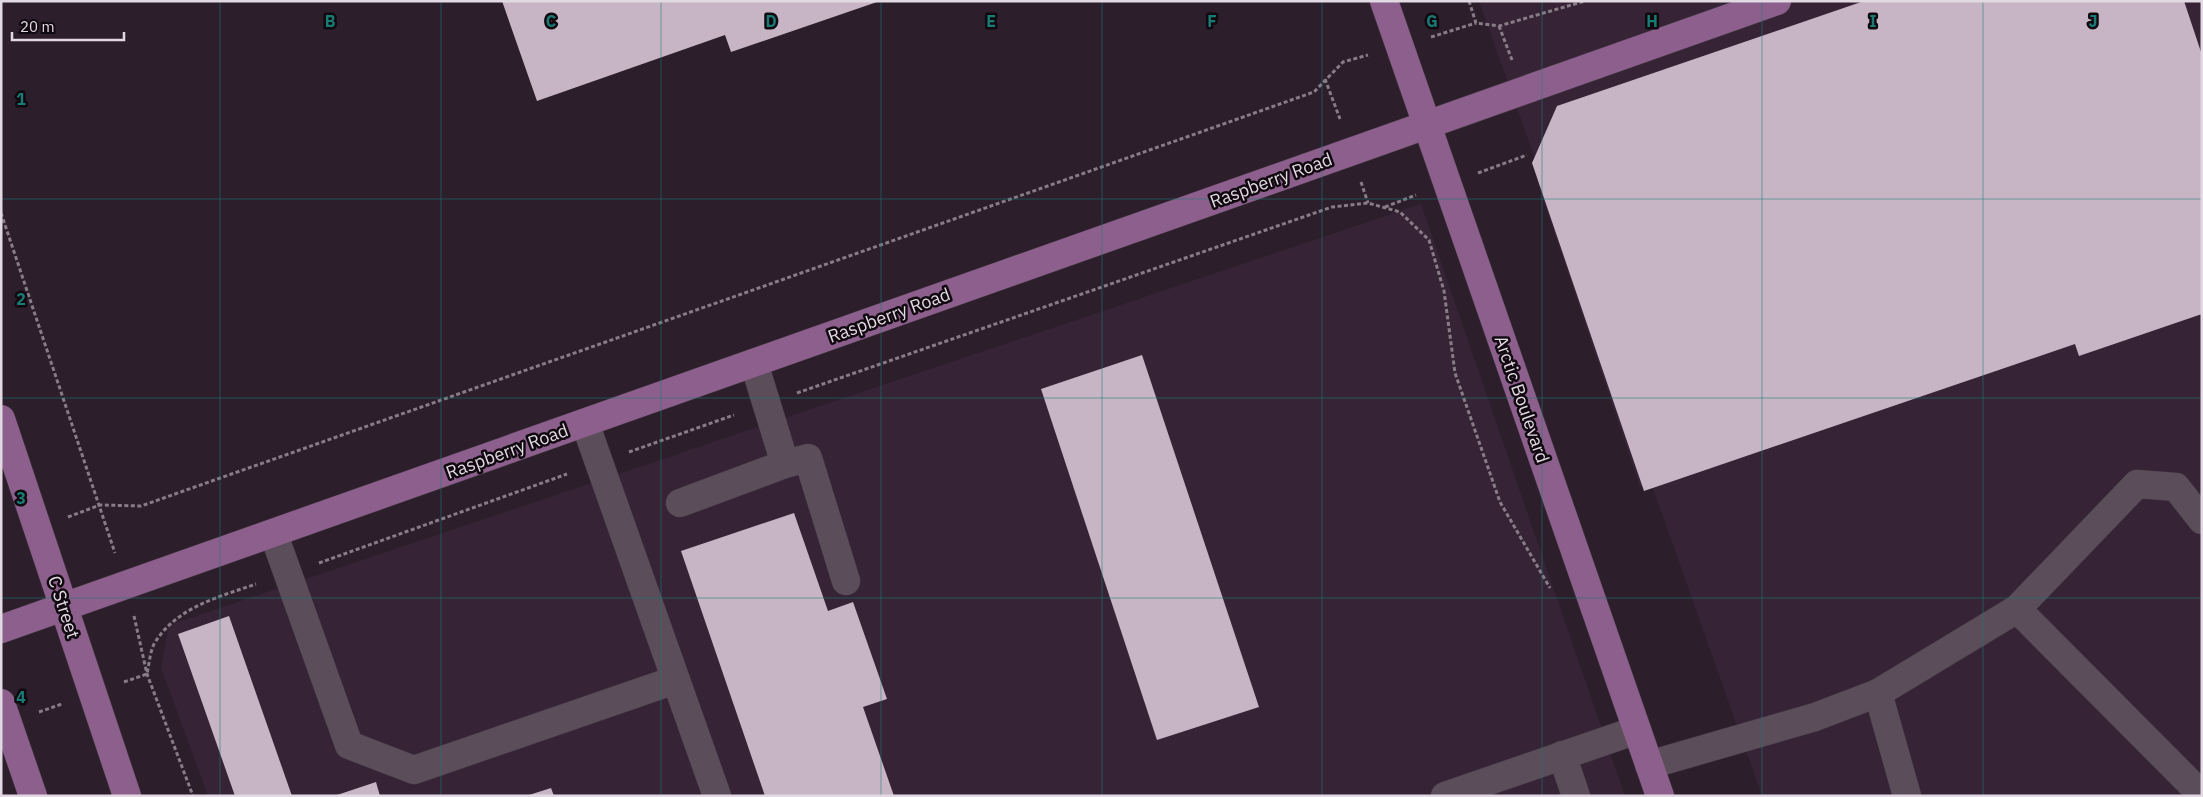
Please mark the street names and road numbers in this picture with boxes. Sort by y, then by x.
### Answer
street label: Raspberry Road [1207,147,1335,213]
street label: Raspberry Road [825,282,953,348]
street label: Arctic Boulevard [1489,332,1555,466]
street label: Raspberry Road [443,418,571,484]
street label: C Street [43,573,85,641]

